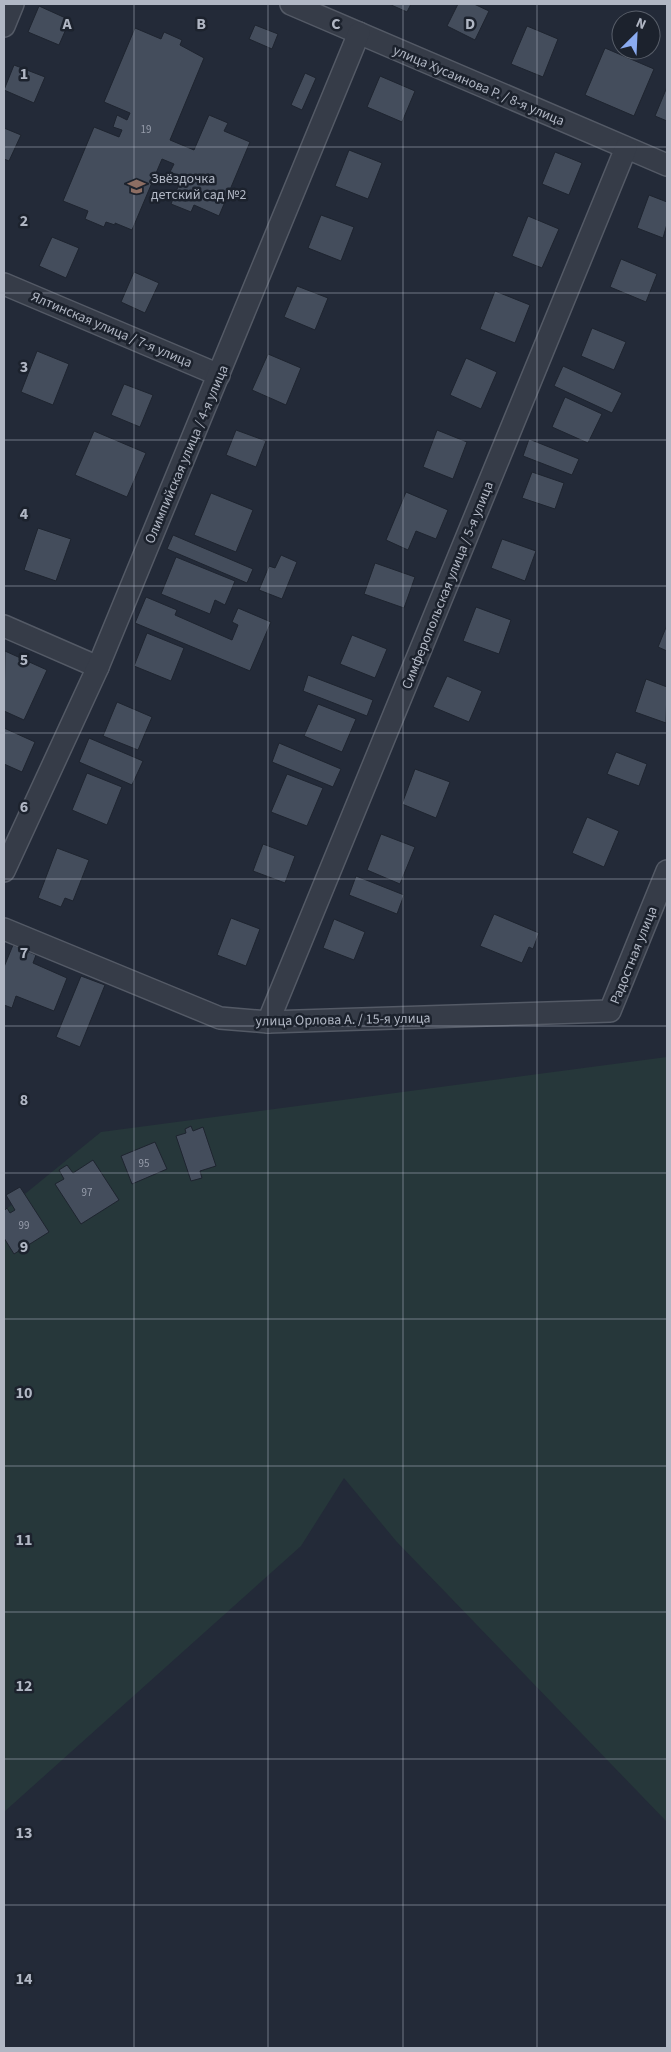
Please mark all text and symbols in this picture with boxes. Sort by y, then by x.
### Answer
north arrow [611,10,661,60]
text: A [61,13,72,35]
text: B [196,13,206,35]
text: C [331,13,341,35]
text: D [465,13,475,35]
text: N [633,13,649,35]
street label: улица Хусаинова Р. / 8-я улица [390,41,568,131]
text: 1 [20,63,28,85]
house number: 19 [141,122,151,137]
place label: Звёздочка детский сад №2 [151,169,247,205]
school or university icon: Звёздочка детский сад №2 [127,176,147,196]
text: 2 [20,210,28,232]
street label: Ялтинская улица / 7-я улица [28,287,195,373]
text: 3 [20,356,28,378]
street label: Олимпийская улица / 4-я улица [140,362,234,547]
street label: Симферопольская улица / 5-я улица [397,479,499,692]
text: 4 [20,503,29,525]
text: 5 [20,649,28,671]
text: 6 [20,796,28,818]
street label: Радостная улица [605,904,663,1007]
text: 7 [20,942,28,964]
street label: улица Орлова А. / 15-я улица [255,1008,431,1032]
text: 8 [20,1089,28,1111]
house number: 95 [139,1156,149,1171]
house number: 97 [82,1185,92,1200]
house number: 99 [19,1218,29,1233]
text: 9 [20,1236,28,1258]
text: 10 [16,1382,32,1404]
text: 11 [16,1529,32,1551]
text: 12 [16,1675,32,1697]
text: 13 [16,1822,32,1844]
text: 14 [16,1968,33,1990]

